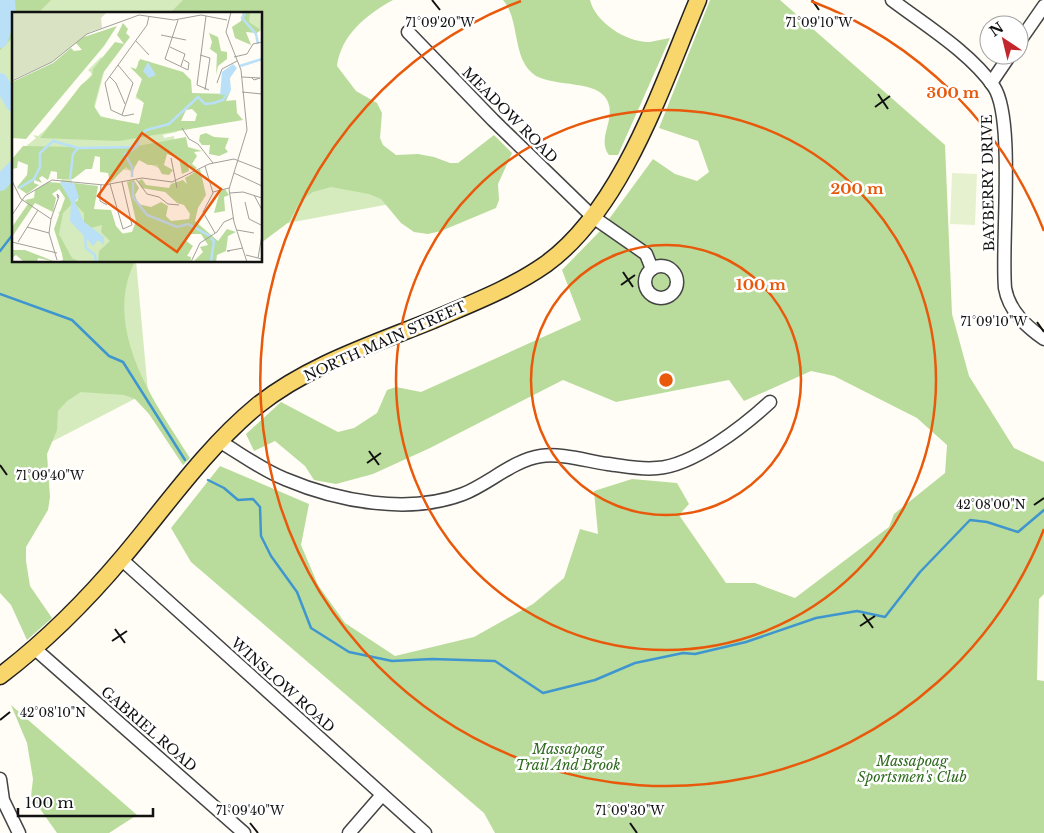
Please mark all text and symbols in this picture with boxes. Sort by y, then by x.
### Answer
inset map [12,12,262,262]
text: 71°09'20"W [406,15,475,30]
text: 71°09'10"W [786,15,853,30]
north arrow [979,15,1029,65]
text: N [986,18,1007,41]
street label: MEADOW ROAD [458,63,562,167]
text: 300 m [927,83,980,102]
street label: BAYBERRY DRIVE [978,114,998,252]
text: 200 m [831,179,884,198]
text: 100 m [736,275,786,294]
street label: NORTH MAIN STREET [301,297,469,385]
text: 71°09'10"W [961,314,1028,329]
centre of rings [657,371,675,389]
text: 71°09'40"W [16,468,85,483]
text: 42°08'00"N [956,497,1026,512]
street label: WINSLOW ROAD [227,633,339,736]
street label: GABRIEL ROAD [97,683,201,775]
text: 42°08'10"N [20,705,86,720]
park label: Massapoag Trail And Brook [516,740,620,774]
park label: Massapoag Sportsmen's Club [857,752,967,786]
scale bar [18,786,152,818]
text: 100 m [25,793,74,812]
text: 71°09'40"W [216,803,285,818]
text: 71°09'30"W [596,803,665,818]

